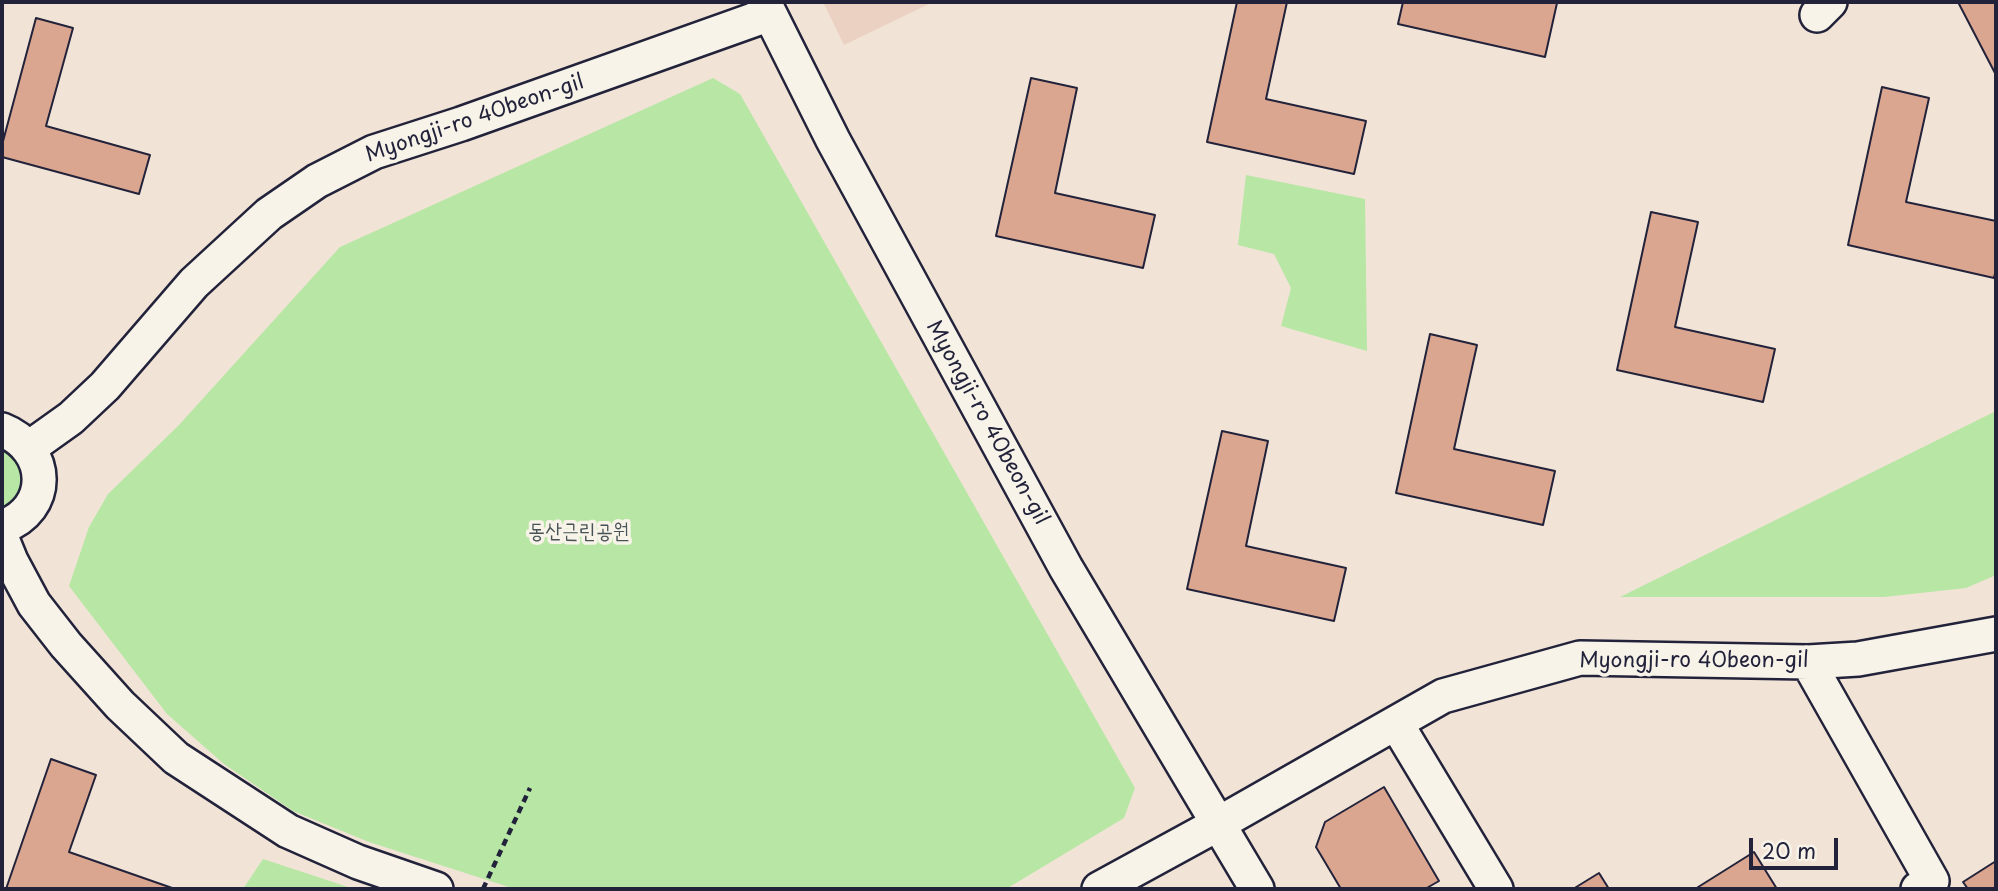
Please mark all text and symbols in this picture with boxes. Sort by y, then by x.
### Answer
street label: Myongji-ro 40beon-gil [362,70,588,168]
street label: Myongji-ro 40beon-gil [920,316,1054,530]
park label: 동산근린공원 [528,519,630,545]
street label: Myongji-ro 40beon-gil [1579,648,1809,674]
scale bar [1753,824,1842,868]
text: 20 m [1762,834,1816,866]

